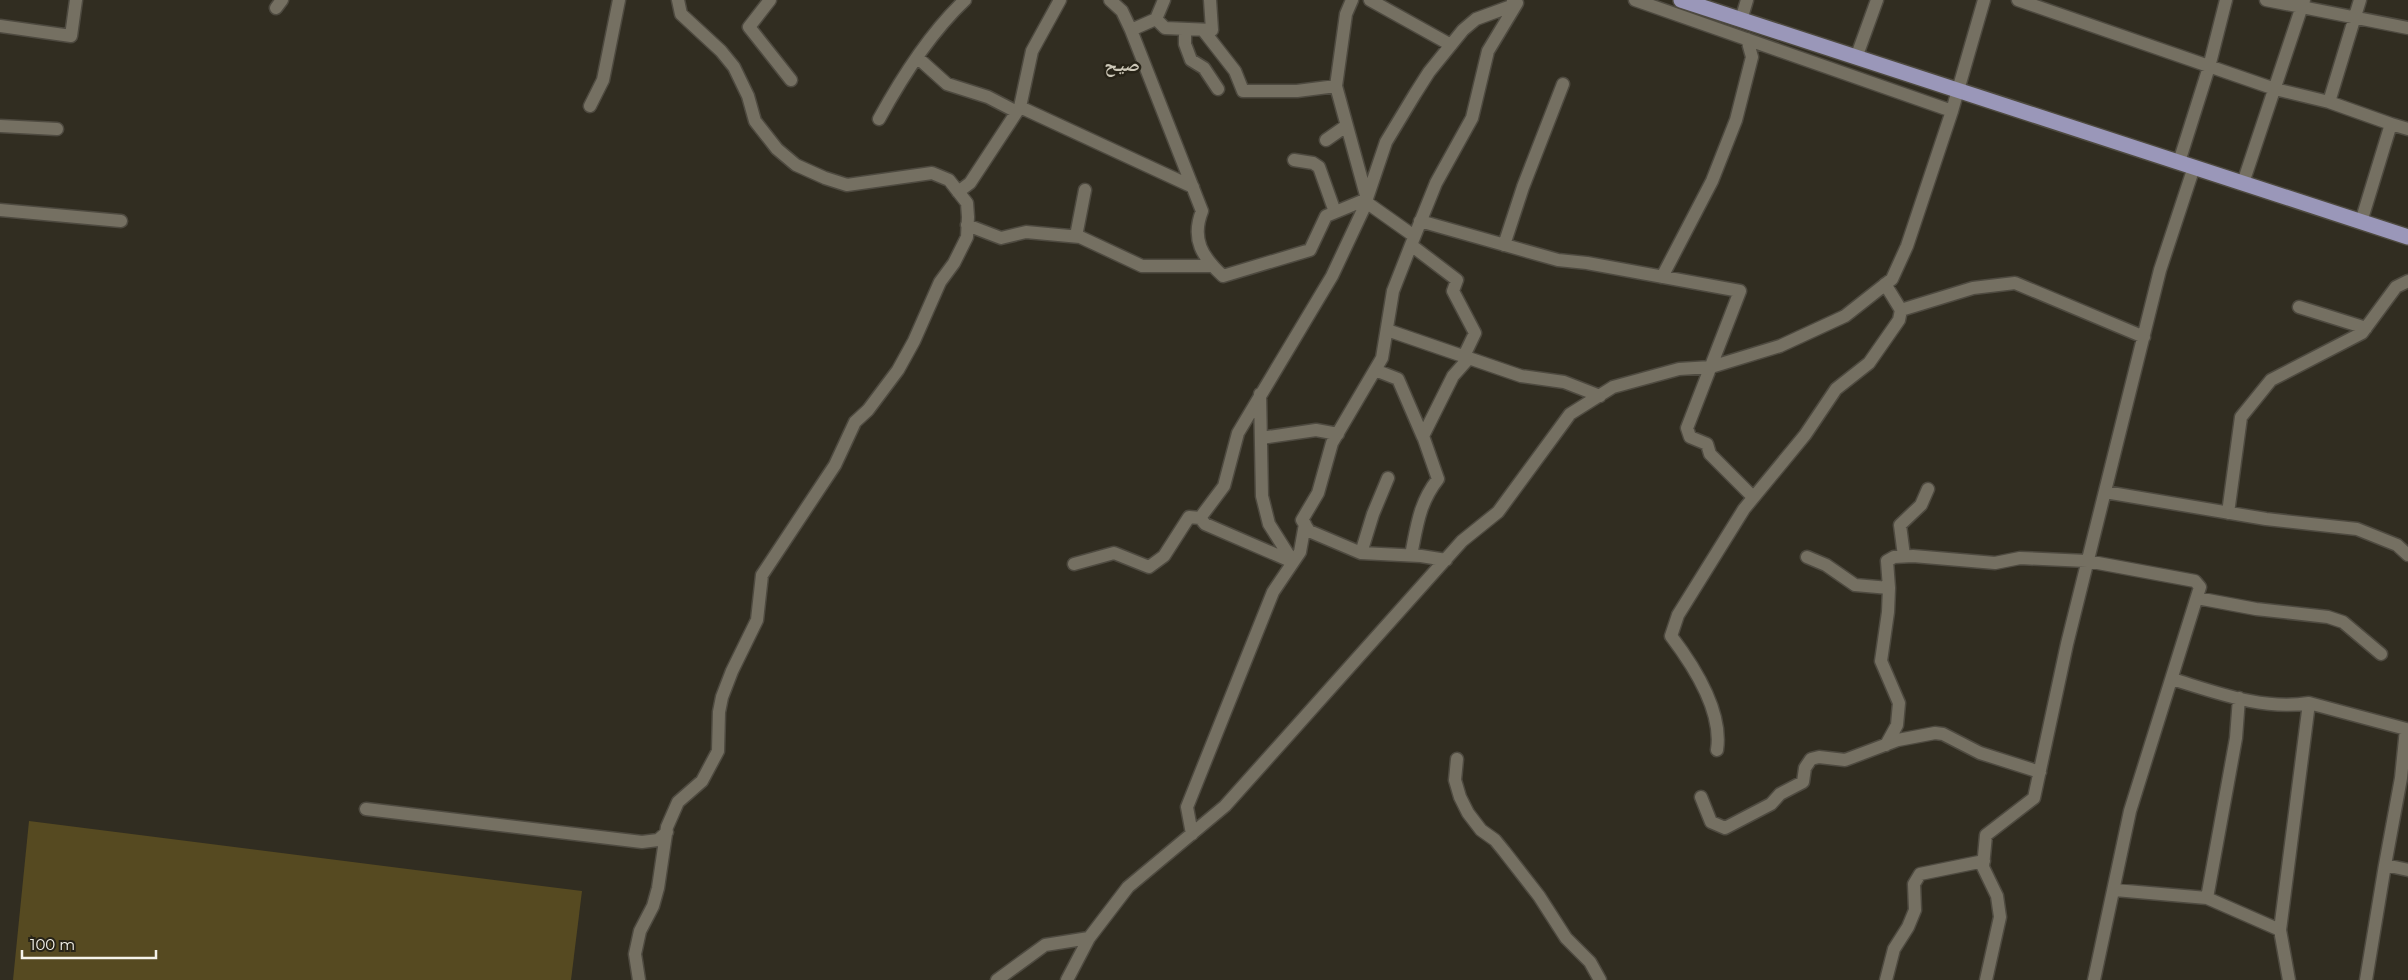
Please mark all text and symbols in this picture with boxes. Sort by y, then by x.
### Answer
district label: صيح [1104,53,1140,77]
scale bar [22,928,156,960]
text: 100 m [30,935,75,954]

